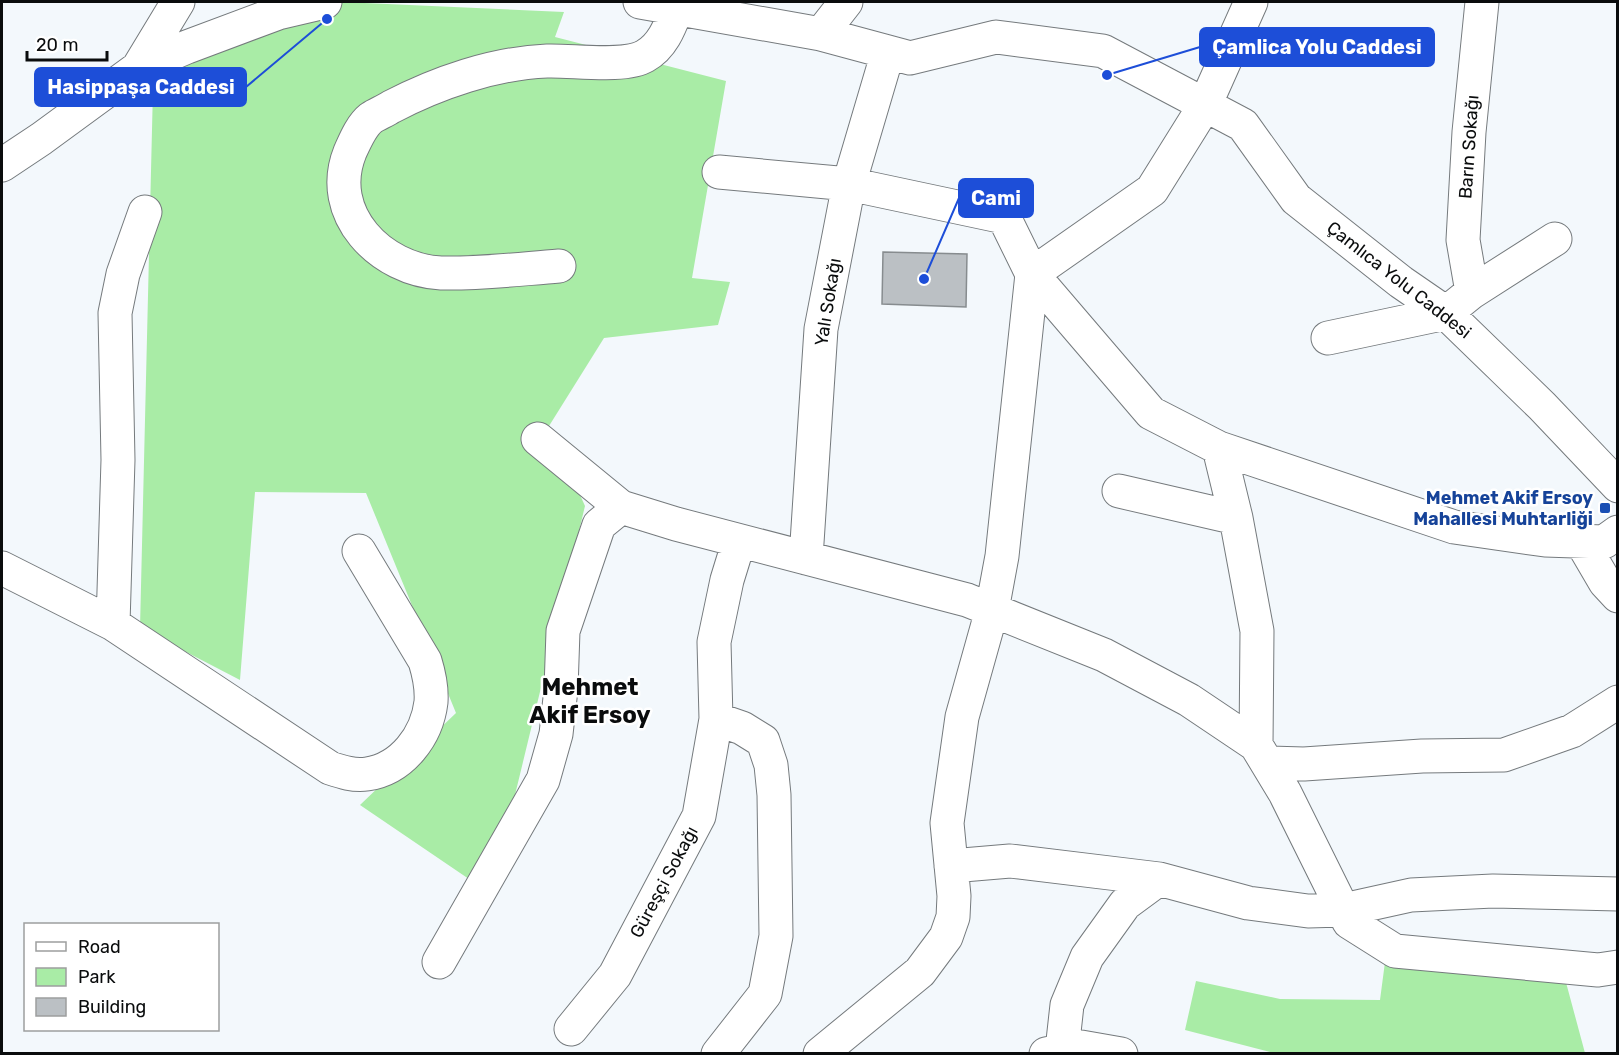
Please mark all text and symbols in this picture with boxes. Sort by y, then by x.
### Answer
scale bar [27,24,106,62]
callout: Çamlica Yolu Caddesi [1200,28,1434,66]
text: 20 m [36,34,78,56]
text: Çamlica Yolu Caddesi [1212,35,1422,59]
callout: Hasippaşa Caddesi [35,68,246,106]
text: Hasippaşa Caddesi [47,75,235,99]
street label: Barın Sokağı [1454,94,1484,200]
callout: Cami [959,179,1033,217]
text: Cami [971,186,1021,210]
street label: Çamlıca Yolu Caddesi [1322,217,1476,343]
street label: Yalı Sokağı [810,257,846,347]
place label: Mehmet Akif Ersoy Mahallesi Muhtarliği [1413,487,1593,530]
marker: Mehmet Akif Ersoy Mahallesi Muhtarliği [1598,501,1612,515]
district label: Mehmet Akif Ersoy [529,673,651,729]
street label: Güreşçi Sokağı [625,822,703,942]
legend [24,923,219,1031]
text: Road [78,936,121,958]
text: Park [78,966,116,988]
text: Building [78,996,146,1018]

